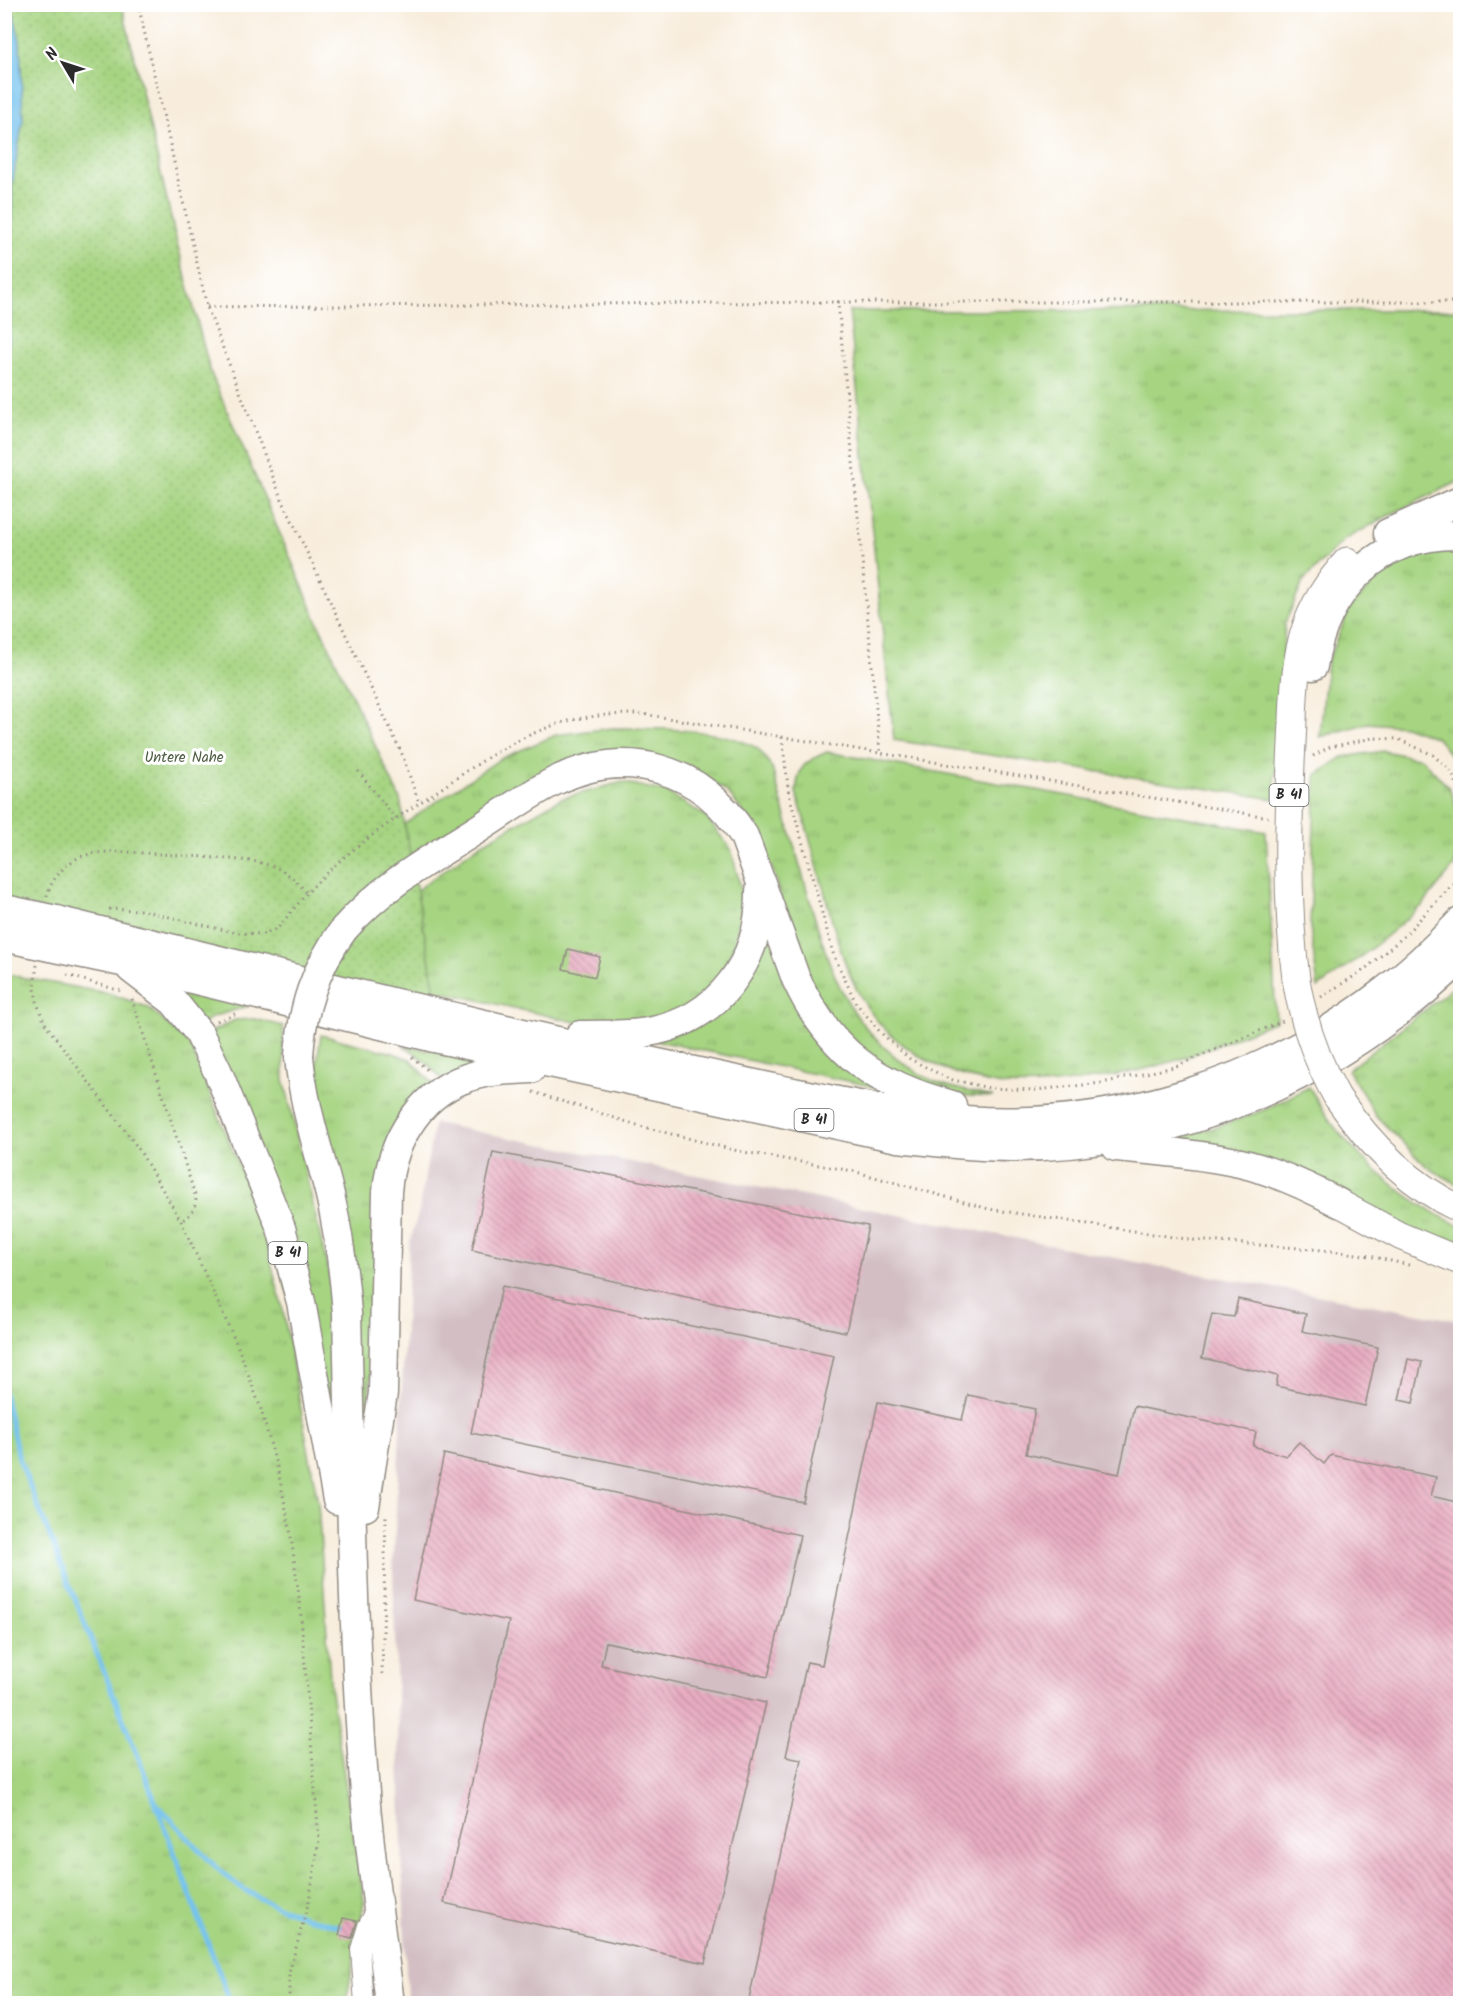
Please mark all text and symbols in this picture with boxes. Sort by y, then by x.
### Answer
north arrow [33,33,93,93]
text: N [40,43,65,66]
park label: Untere Nahe [144,746,224,770]
road number: B 41 [1270,784,1308,806]
road number: B 41 [794,1109,834,1131]
road number: B 41 [268,1242,308,1264]

